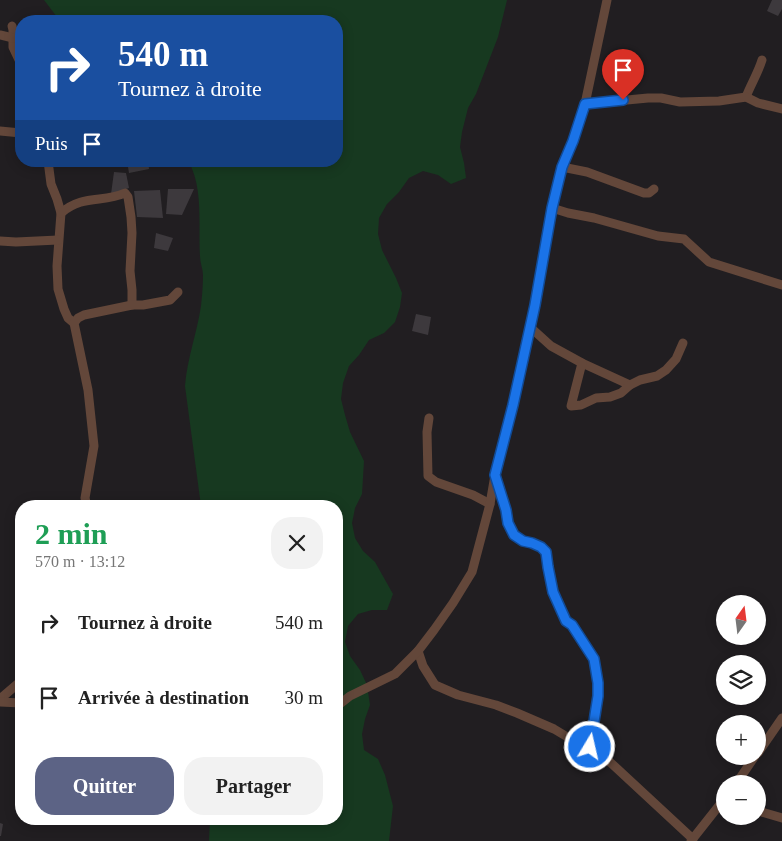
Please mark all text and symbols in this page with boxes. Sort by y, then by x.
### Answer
icon: right [35,35,100,100]
text: 540 m [118,35,208,74]
pin [602,49,644,100]
icon: arrive [609,56,637,84]
text: Tournez à droite [118,76,262,101]
icon: arrive [78,130,106,158]
text: Puis [35,133,68,154]
text: 2 min [35,517,108,550]
button: close [271,517,323,569]
text: 570 m · 13:12 [35,553,125,570]
north arrow [716,595,766,645]
map controls [716,595,766,825]
icon: right [35,609,63,637]
text: Tournez à droite [78,612,212,633]
text: 540 m [275,612,323,633]
button: layers [716,655,766,705]
icon: arrive [35,684,63,712]
text: Arrivée à destination [78,687,249,708]
text: 30 m [284,687,323,708]
button: + [716,715,766,765]
position arrow [563,720,615,772]
button: Quitter [35,757,174,815]
button: Partager [184,757,323,815]
button: − [716,775,766,825]

